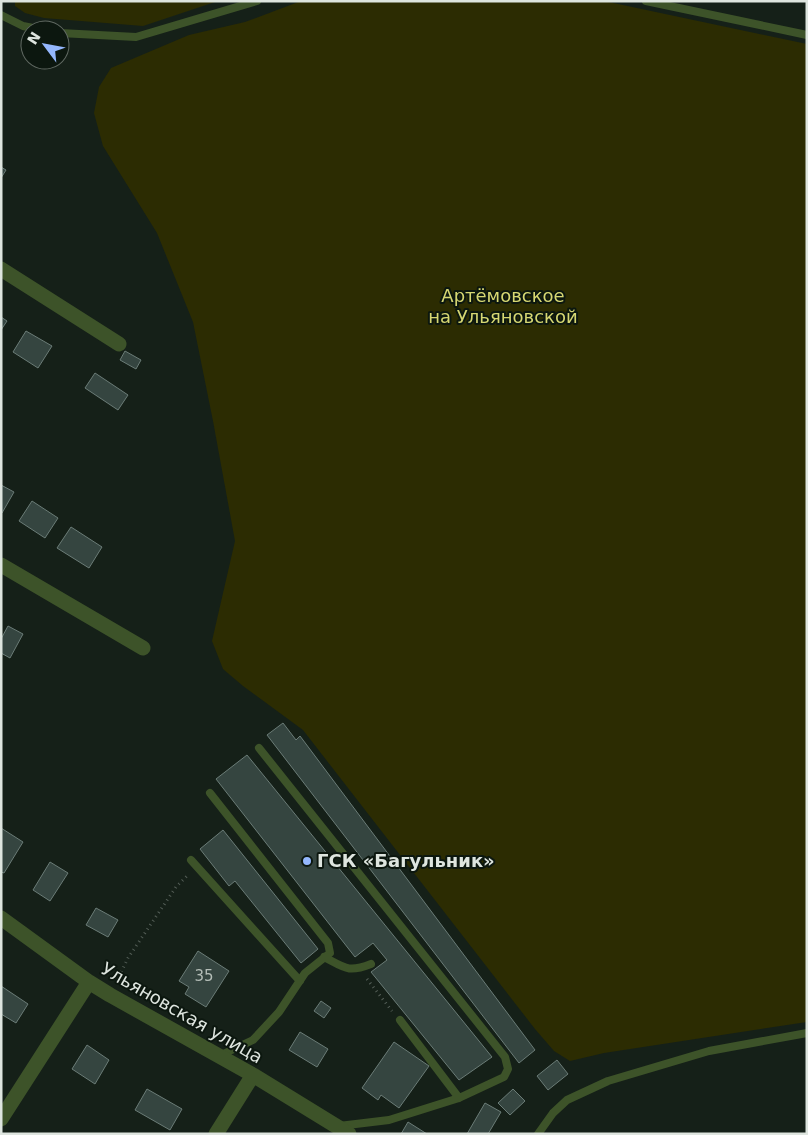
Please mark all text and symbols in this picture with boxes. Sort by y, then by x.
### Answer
north arrow [20,20,70,70]
text: N [24,29,44,47]
park label: Артёмовское на Ульяновской [428,285,578,327]
place label: ГСК «Багульник» [317,850,495,871]
marker: ГСК «Багульник» [301,855,313,867]
street label: Ульяновская улица [98,958,267,1067]
house number: 35 [194,967,214,985]

